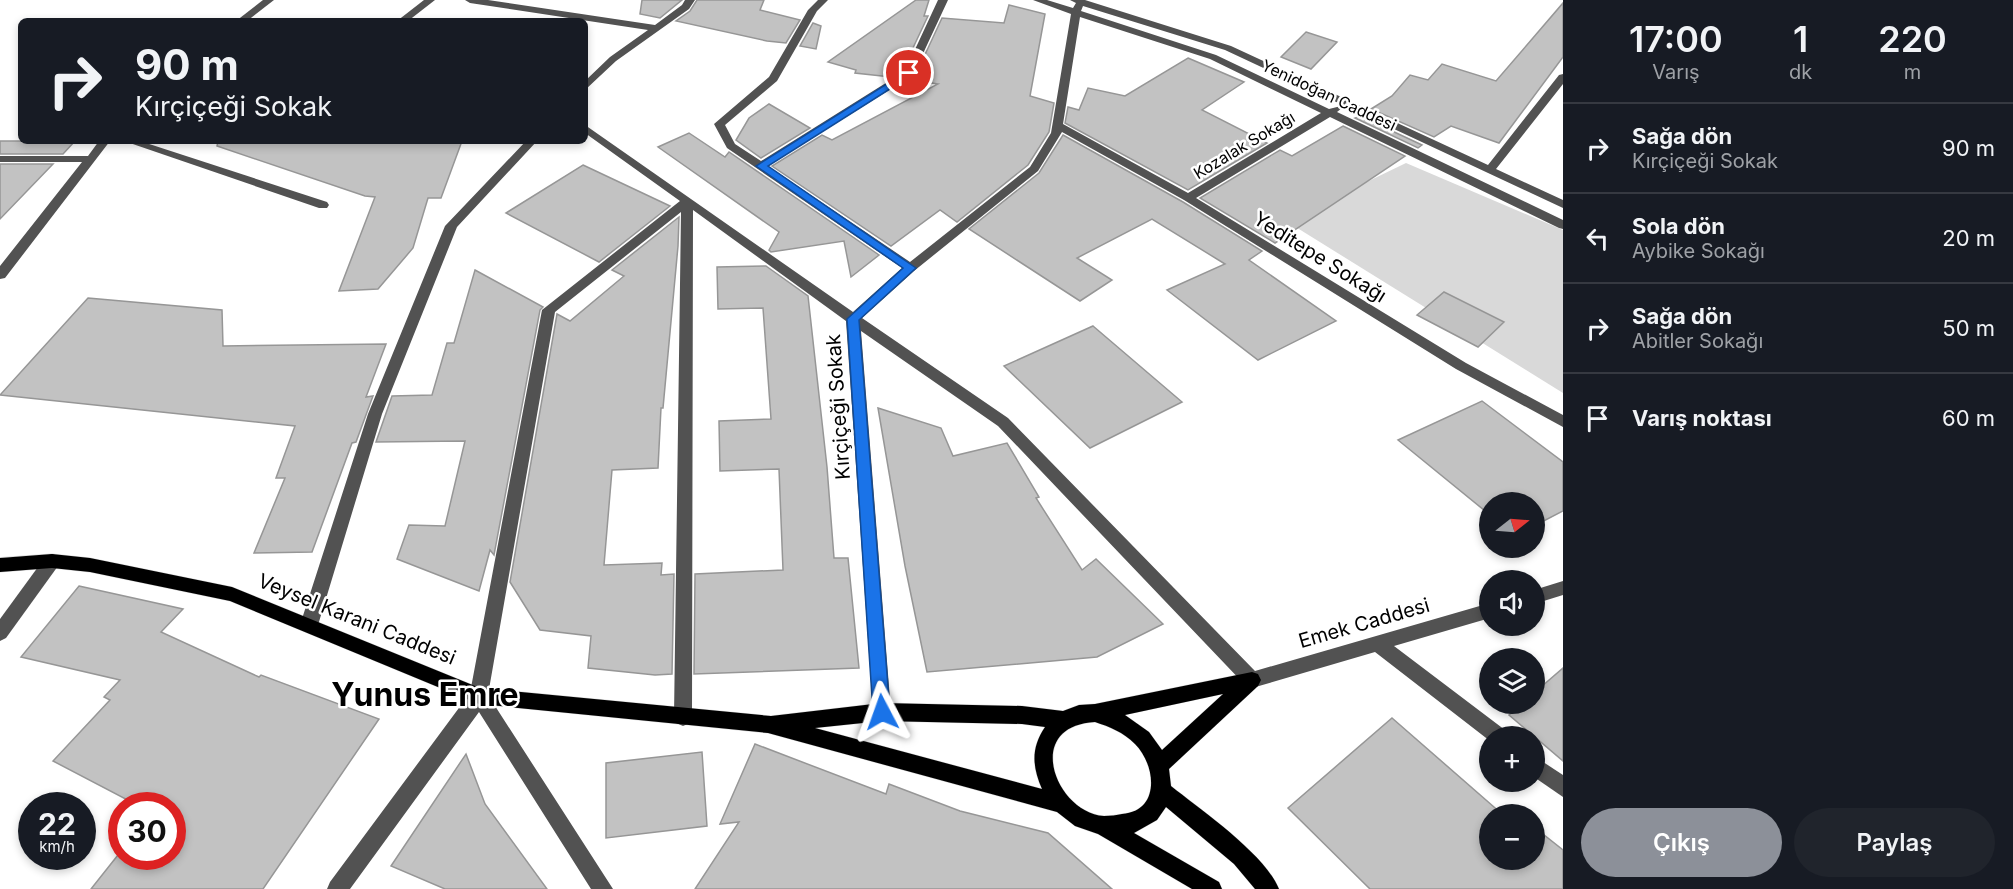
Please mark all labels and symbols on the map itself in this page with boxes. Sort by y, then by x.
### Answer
pin [883,47,934,98]
street label: Yenidoğan Caddesi [1258,55,1400,135]
street label: Kozalak Sokağı [1190,107,1298,183]
street label: Yeditepe Sokağı [1249,206,1391,308]
street label: Kırçiçeği Sokak [821,333,855,481]
north arrow [1479,492,1545,558]
street label: Veysel Karani Caddesi [255,568,459,670]
street label: Emek Caddesi [1296,593,1432,653]
district label: Yunus Emre [331,675,519,714]
position arrow [850,680,914,744]
speed limit sign: 30 [108,792,186,870]

